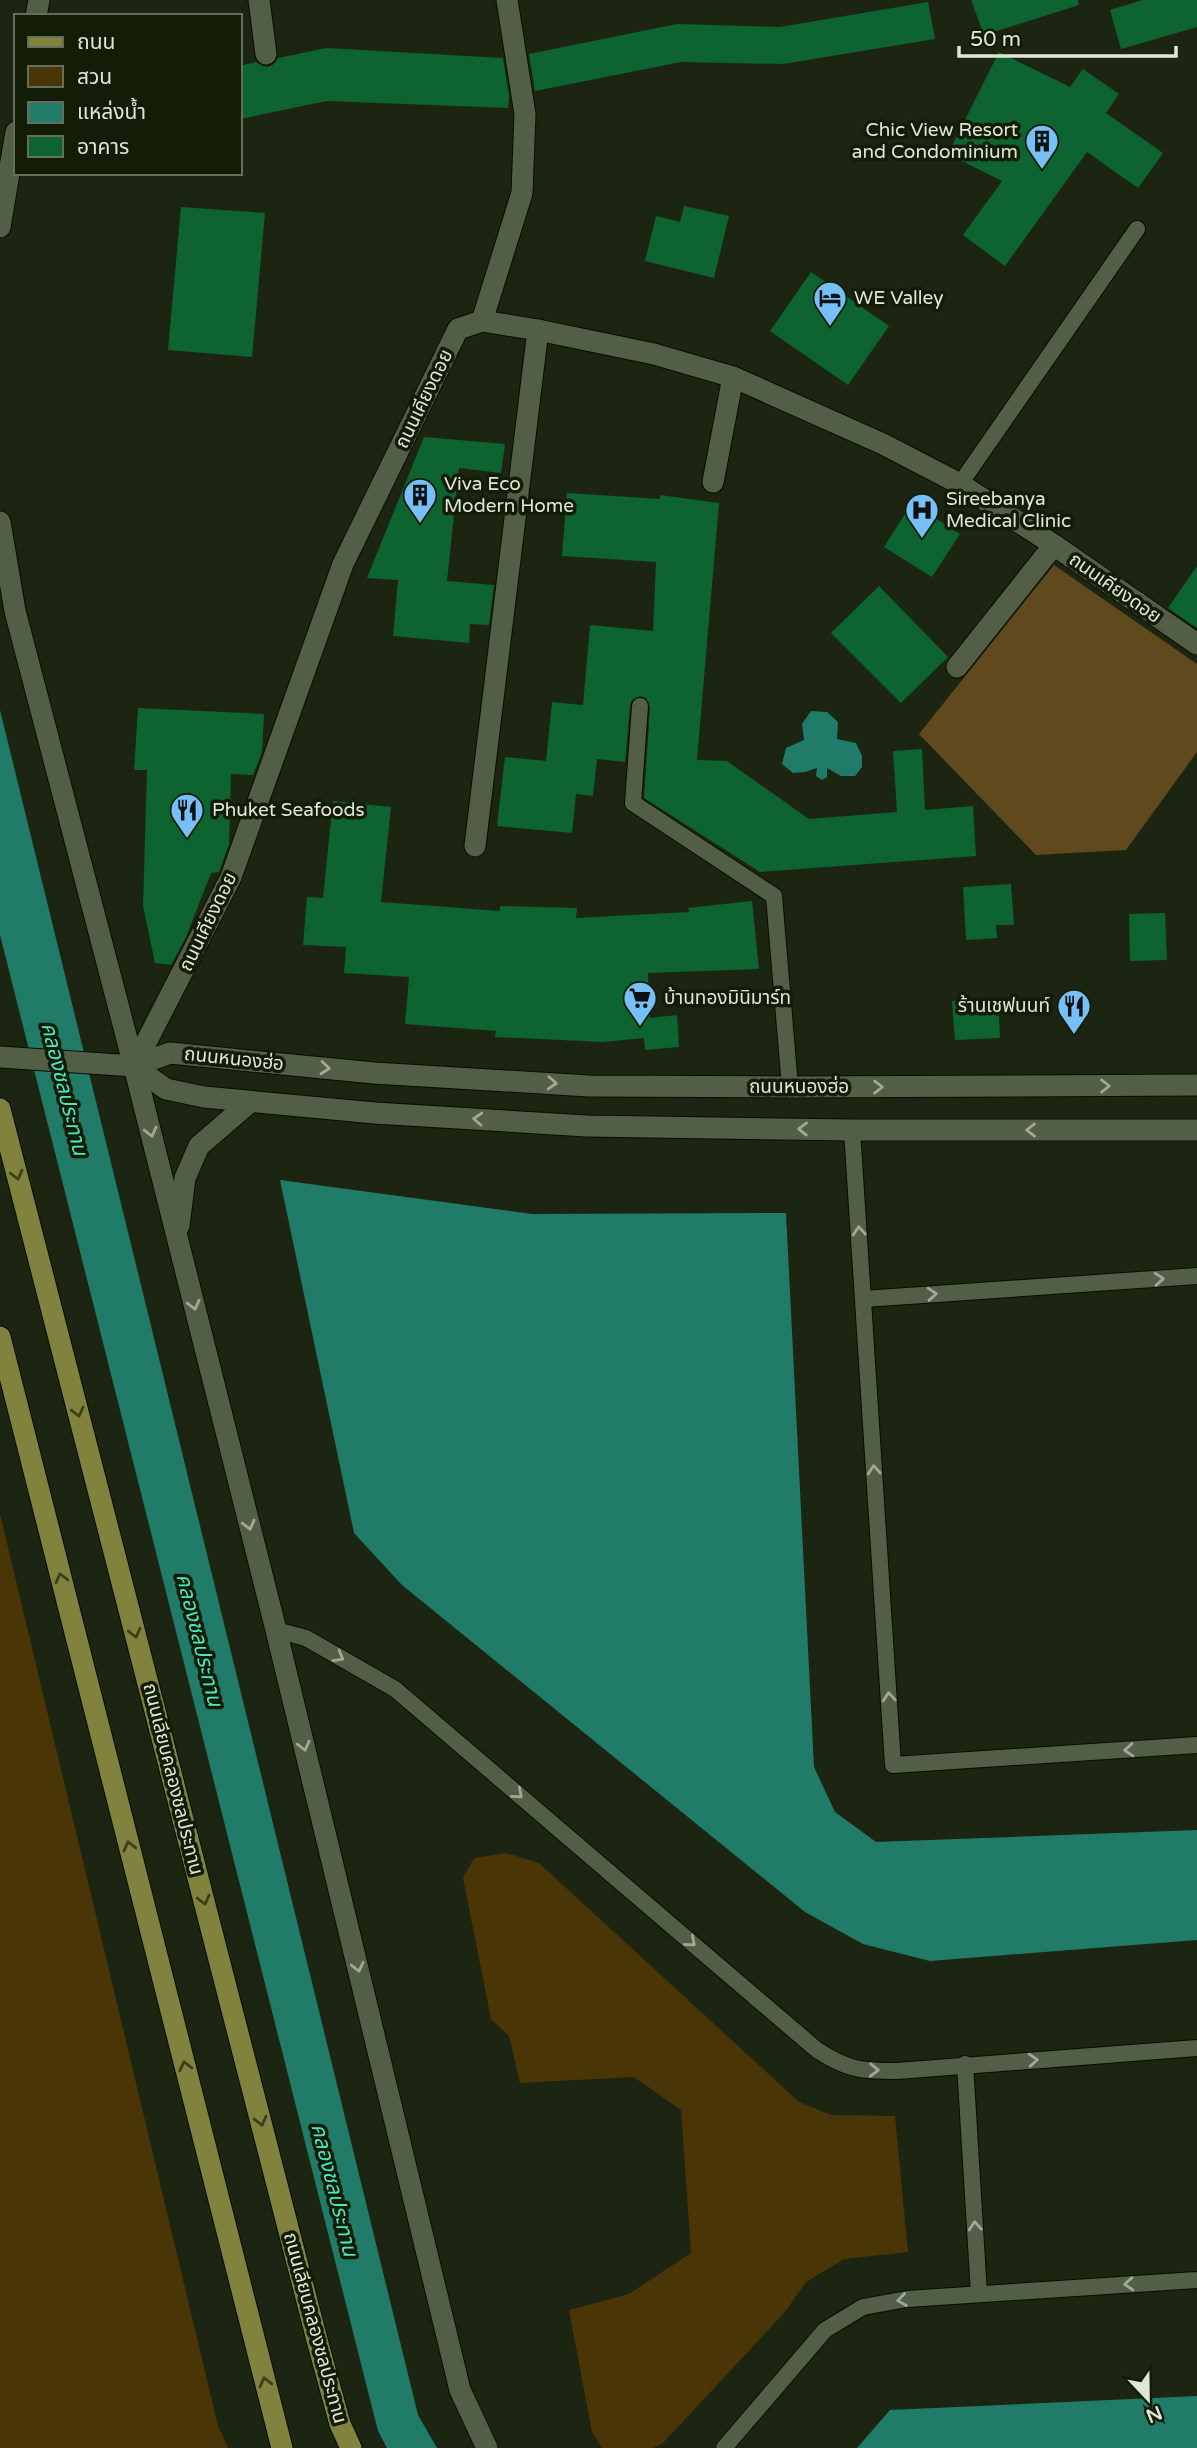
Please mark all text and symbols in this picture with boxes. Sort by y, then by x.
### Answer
legend [14,14,242,175]
scale bar [959,14,1176,58]
text: 50 m [970,27,1021,52]
text: ถนน [77,30,115,55]
text: สวน [77,65,112,90]
text: แหล่งน้ำ [77,97,146,125]
place label: Chic View Resort and Condominium [852,119,1018,163]
building icon: Chic View Resort and Condominium [1023,122,1061,171]
text: อาคาร [77,135,129,160]
hotel icon: WE Valley [811,279,849,328]
place label: WE Valley [854,287,943,309]
street label: ถนนเคียงดอย [391,346,457,452]
place label: Viva Eco Modern Home [444,473,574,517]
building icon: Viva Eco Modern Home [401,476,439,525]
place label: Sireebanya Medical Clinic [946,488,1071,532]
hospital icon: Sireebanya Medical Clinic [903,491,941,540]
street label: ถนนเคียงดอย [1065,548,1165,628]
restaurant icon: Phuket Seafoods [168,791,206,840]
place label: Phuket Seafoods [212,799,365,821]
street label: ถนนเคียงดอย [175,869,241,975]
supermarket icon: บ้านทองมินิมาร์ท [621,979,659,1028]
place label: บ้านทองมินิมาร์ท [664,986,791,1009]
restaurant icon: ร้านเชฟนนท์ [1055,987,1093,1036]
place label: ร้านเชฟนนท์ [958,994,1050,1017]
water label: คลองชลประทาน [35,1020,93,1159]
street label: ถนนหนองฮ่อ [183,1042,285,1075]
one-way arrow [319,1061,331,1076]
street label: ถนนหนองฮ่อ [749,1075,849,1098]
one-way arrow [547,1076,558,1091]
one-way arrow [1100,1078,1111,1094]
one-way arrow [873,1079,883,1095]
one-way arrow [472,1112,483,1127]
one-way arrow [798,1121,808,1137]
one-way arrow [1025,1122,1036,1138]
one-way arrow [143,1126,157,1138]
one-way arrow [9,1169,23,1181]
one-way arrow [852,1225,867,1236]
one-way arrow [1154,1272,1165,1287]
one-way arrow [927,1287,938,1302]
one-way arrow [186,1299,200,1311]
one-way arrow [70,1406,84,1418]
one-way arrow [867,1464,882,1475]
one-way arrow [241,1519,255,1531]
water label: คลองชลประทาน [170,1571,228,1710]
one-way arrow [55,1572,69,1584]
one-way arrow [127,1627,141,1639]
one-way arrow [331,1649,344,1662]
street label: ถนนเลียบคลองชลประทาน [139,1681,207,1877]
one-way arrow [881,1691,896,1702]
one-way arrow [296,1740,310,1752]
one-way arrow [1123,1742,1134,1757]
one-way arrow [510,1786,523,1798]
one-way arrow [123,1840,137,1852]
one-way arrow [196,1894,210,1906]
one-way arrow [683,1934,696,1946]
one-way arrow [349,1961,364,1973]
one-way arrow [1028,2052,1039,2067]
one-way arrow [179,2060,193,2072]
one-way arrow [869,2063,880,2078]
one-way arrow [253,2115,267,2127]
water label: คลองชลประทาน [305,2121,363,2260]
one-way arrow [968,2220,983,2231]
street label: ถนนเลียบคลองชลประทาน [279,2230,351,2426]
one-way arrow [1123,2276,1134,2291]
one-way arrow [896,2292,908,2307]
north arrow [1113,2364,1183,2434]
one-way arrow [259,2376,273,2388]
text: N [1143,2401,1165,2427]

